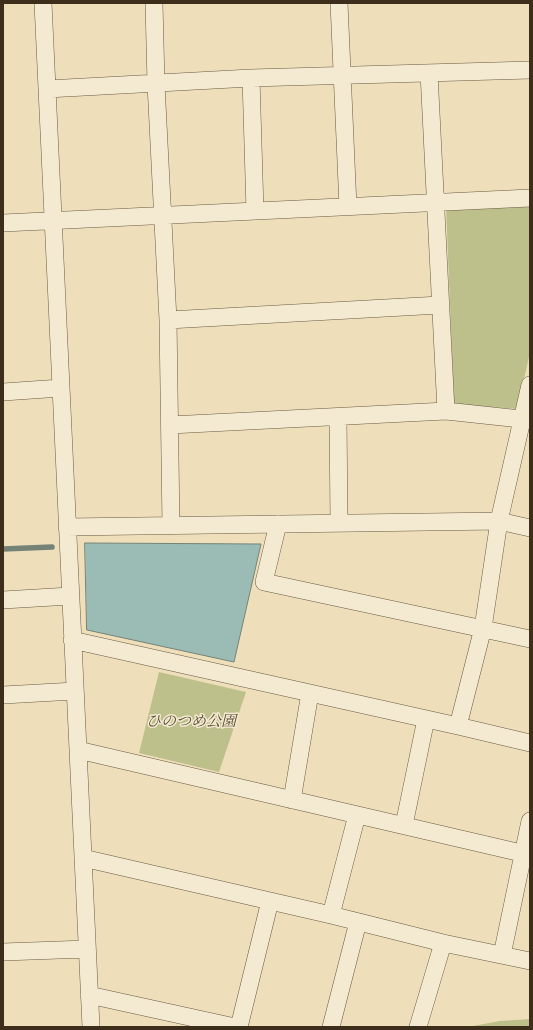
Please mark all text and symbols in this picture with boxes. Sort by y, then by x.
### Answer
park label: ひのつめ公園 [146,714,236,732]

